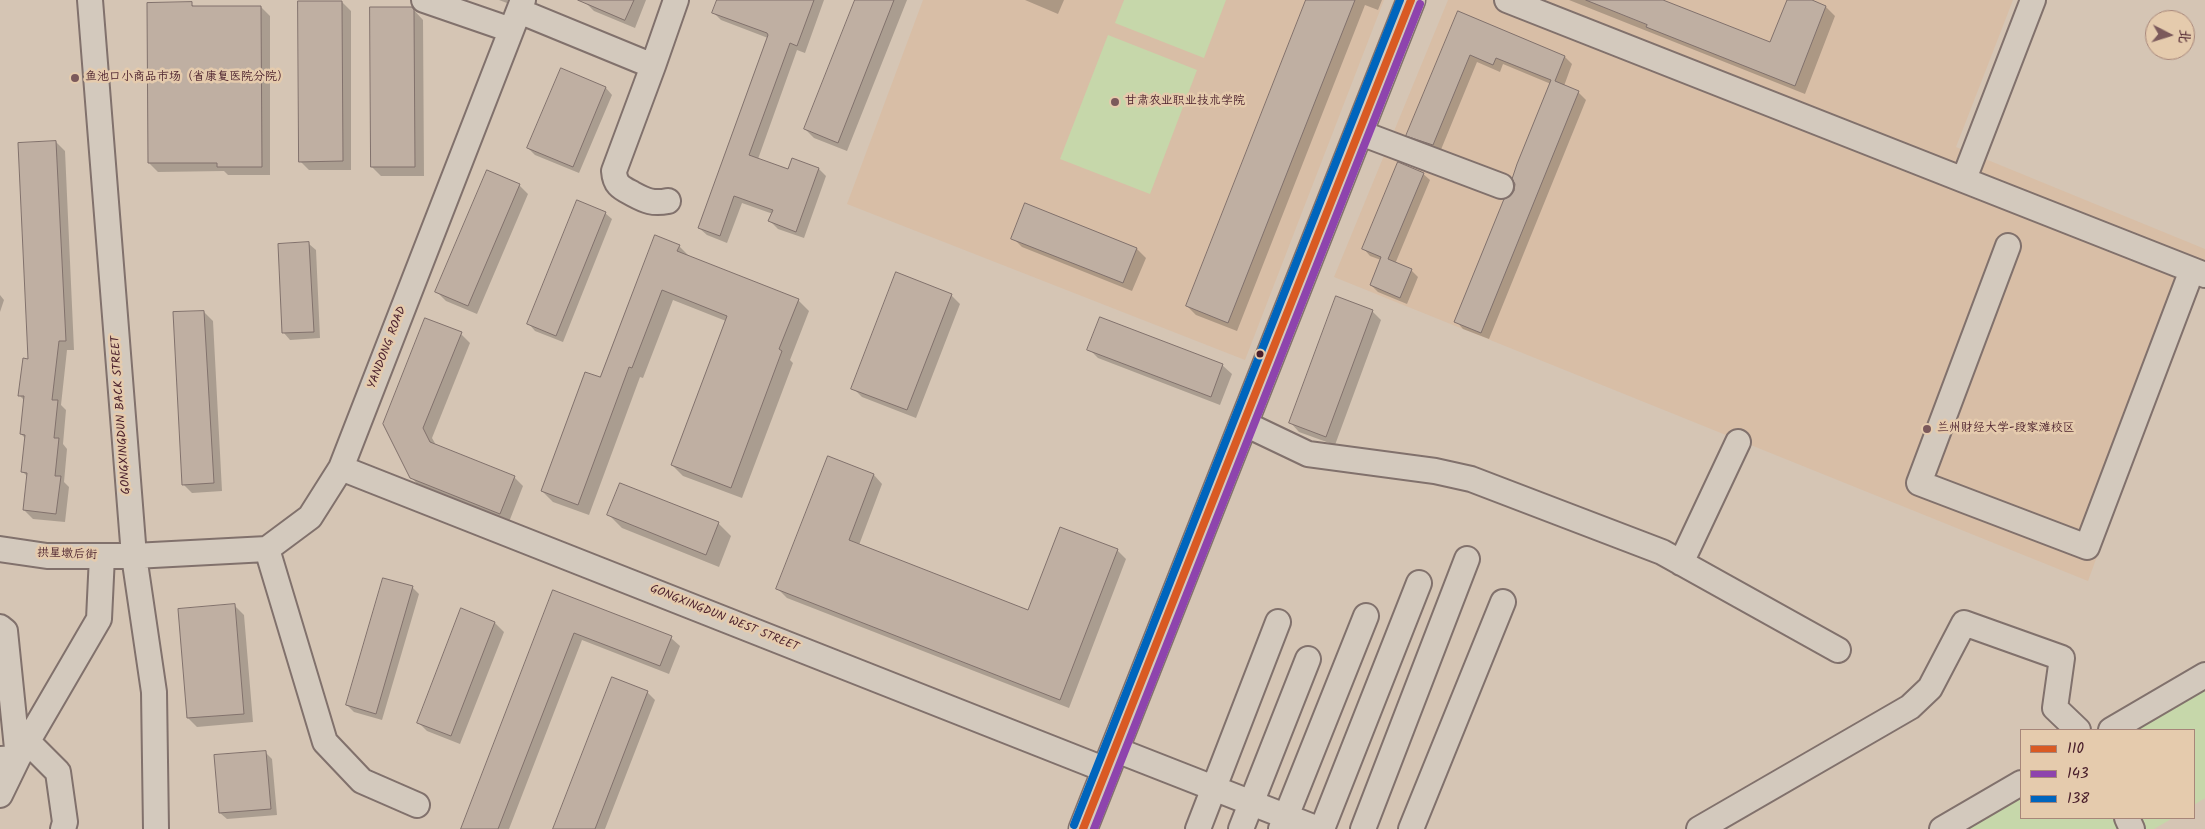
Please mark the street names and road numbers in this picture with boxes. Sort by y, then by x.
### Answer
street label: YANDONG ROAD [366,305,410,391]
street label: GONGXINGDUN BACK STREET [109,335,135,495]
street label: 拱星墩后街 [37,547,97,563]
street label: GONGXINGDUN WEST STREET [648,583,800,655]

